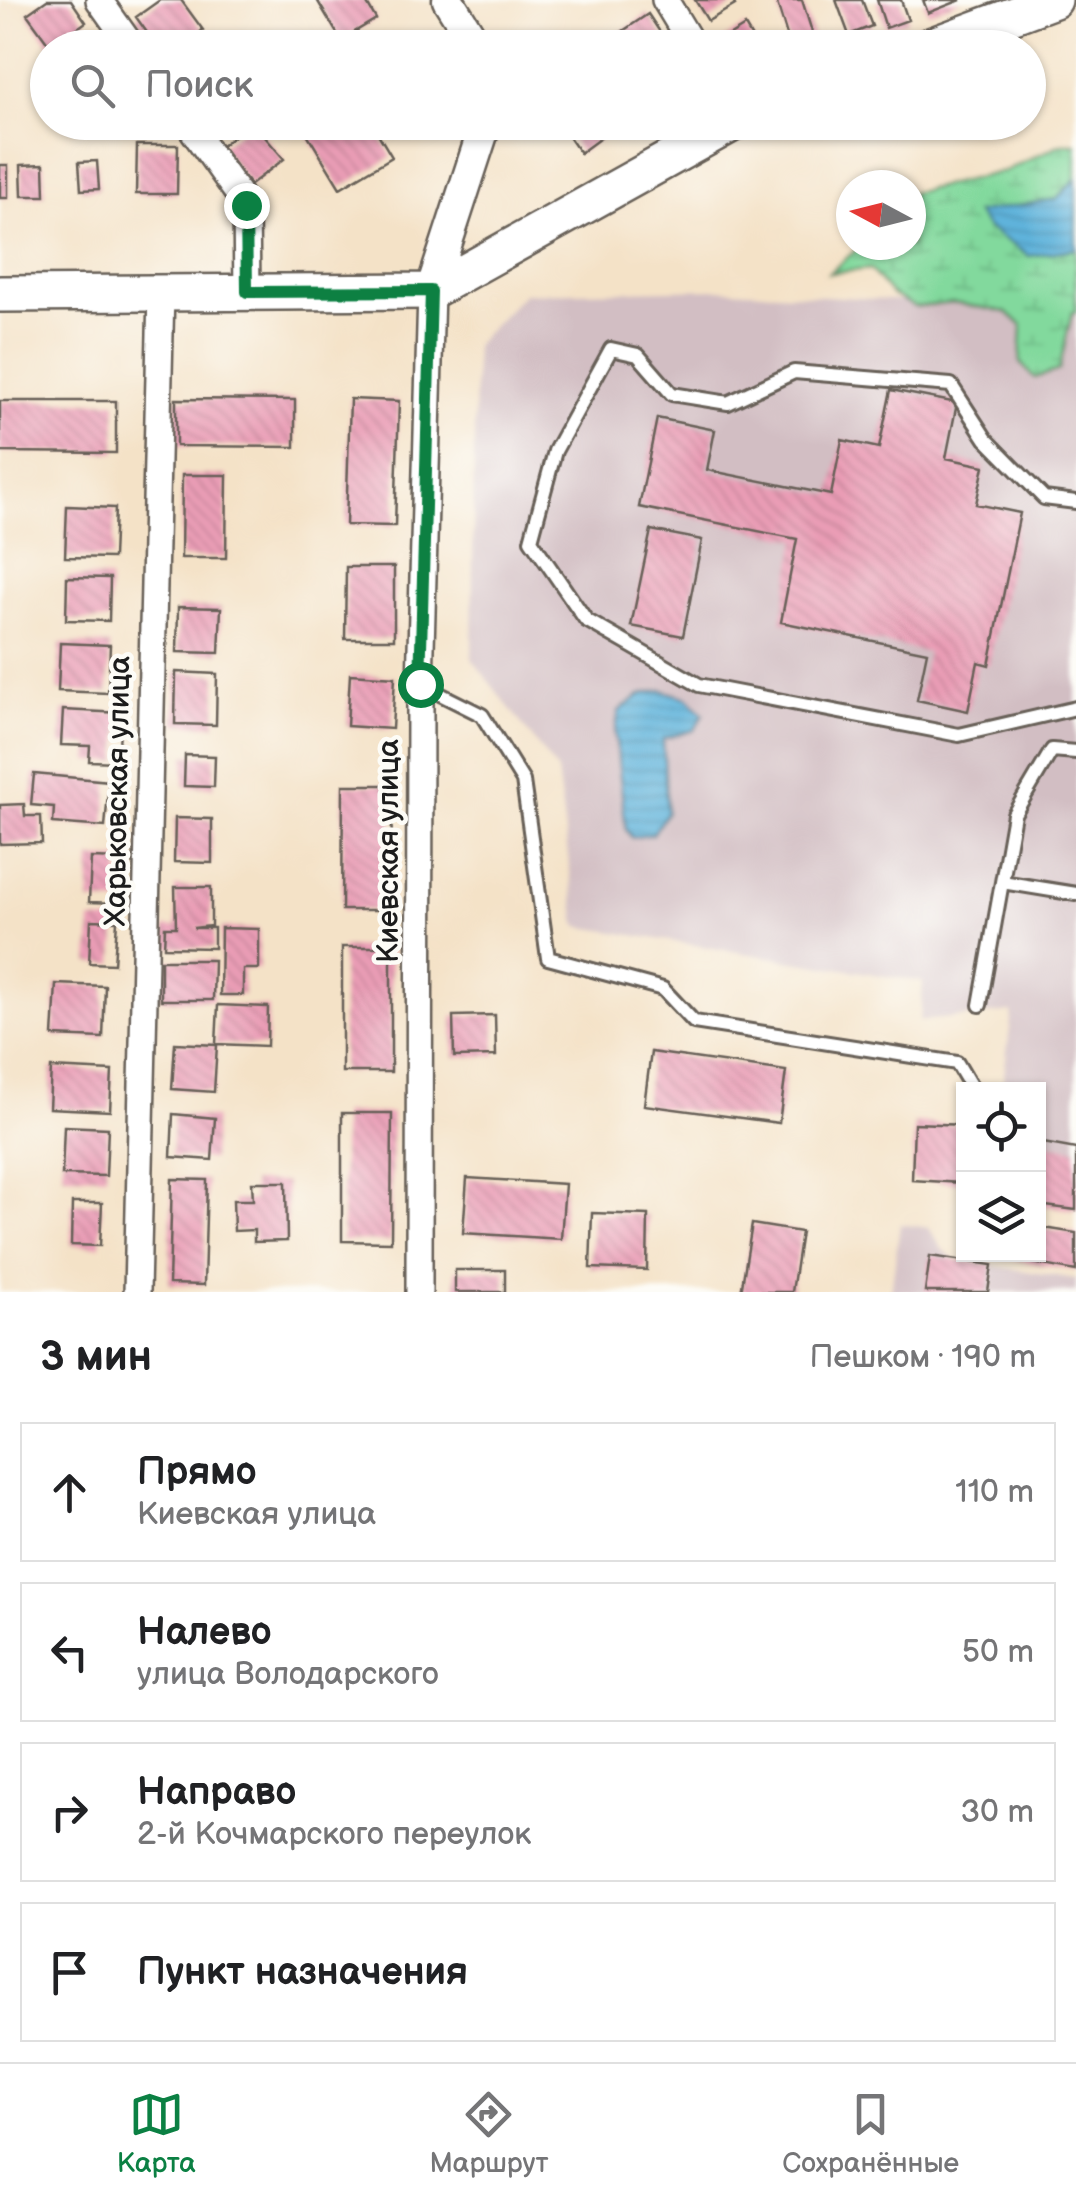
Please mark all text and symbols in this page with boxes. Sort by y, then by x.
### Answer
search box [30,30,1046,140]
icon: search [65,58,120,113]
text: Поиск [145,63,253,108]
north arrow [836,170,926,260]
route end [224,183,270,229]
street label: Харьковская улица [98,655,138,926]
route start [398,662,444,708]
street label: Киевская улица [371,739,407,963]
map controls [956,1082,1046,1262]
button: locate [956,1082,1046,1172]
button: layers [956,1172,1046,1262]
text: 3 мин [40,1332,152,1383]
text: Пешком · 190 m [810,1338,1036,1377]
text: Прямо [137,1450,256,1495]
icon: ahead [42,1465,97,1520]
text: 110 m [955,1473,1034,1512]
text: Киевская улица [137,1495,376,1534]
text: Налево [137,1610,272,1655]
icon: left [42,1625,97,1680]
text: 50 m [962,1633,1034,1672]
text: улица Володарского [137,1655,439,1694]
text: Направо [137,1770,296,1815]
icon: right [42,1785,97,1840]
text: 30 m [960,1793,1034,1832]
text: 2-й Кочмарского переулок [137,1815,531,1854]
icon: arrive [42,1945,97,2000]
text: Пункт назначения [137,1950,468,1995]
tab: Карта [117,2087,196,2180]
tab: Маршрут [429,2087,549,2180]
tab: Сохранённые [782,2087,959,2180]

